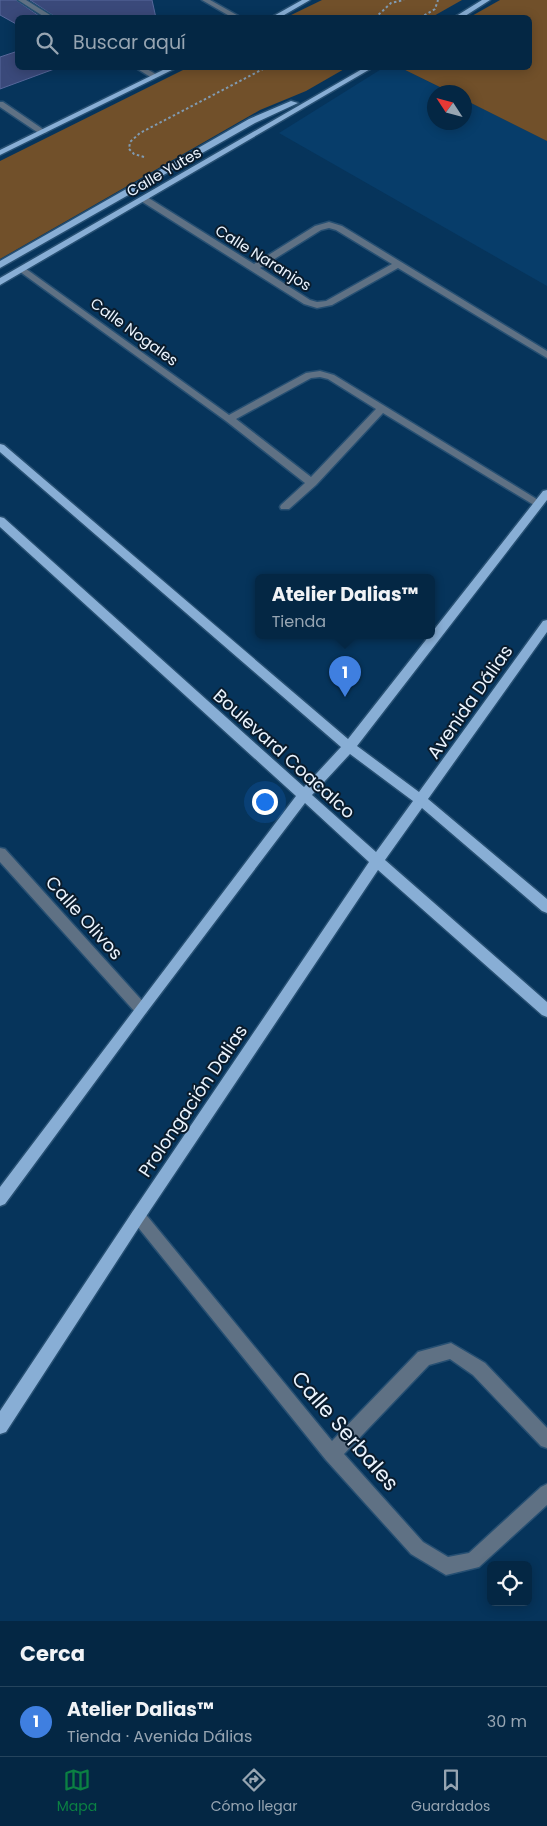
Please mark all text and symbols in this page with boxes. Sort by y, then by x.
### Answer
search box [15,15,532,70]
icon: search [33,29,61,57]
text: Buscar aquí [73,29,186,56]
north arrow [427,85,472,130]
street label: Calle Yutes [122,142,205,202]
street label: Calle Naranjos [211,220,315,296]
street label: Calle Nogales [86,293,183,371]
popup [255,574,435,639]
text: Atelier Dalias™ [272,581,418,608]
text: Tienda [272,610,326,633]
street label: Avenida Dálias [421,640,518,764]
pin: 1 [329,656,361,697]
street label: Boulevard Coacalco [208,683,361,824]
your location [252,789,278,815]
street label: Calle Olivos [40,870,129,965]
street label: Prolongación Dalias [132,1020,253,1182]
street label: Calle Serbales [285,1365,406,1497]
map controls [487,1561,532,1606]
button: locate [487,1561,532,1606]
text: Cerca [20,1639,85,1668]
text: Atelier Dalias™ [67,1696,214,1723]
text: 1 [33,1710,39,1733]
text: 30 m [487,1710,527,1733]
text: Tienda · Avenida Dálias [67,1725,252,1748]
tab: Mapa [57,1766,97,1817]
tab: Cómo llegar [211,1766,297,1817]
tab: Guardados [411,1766,490,1817]

